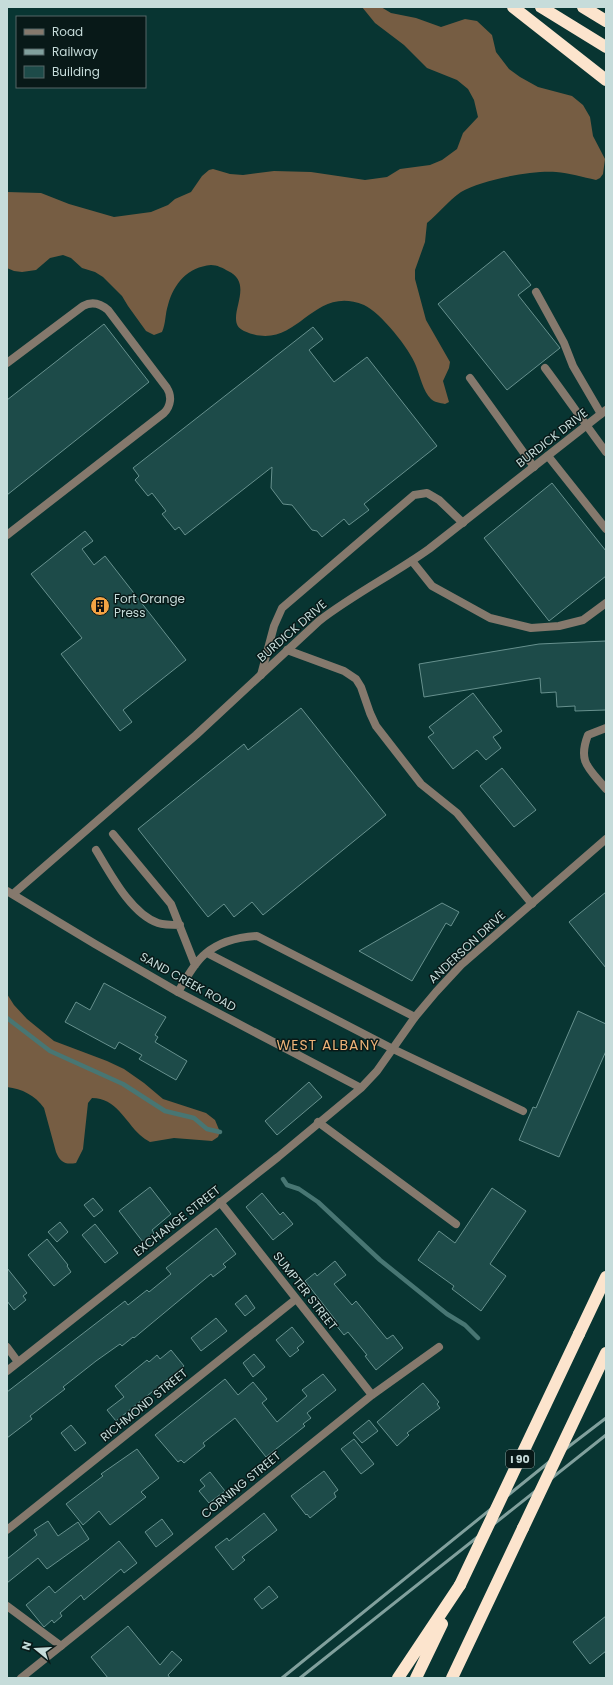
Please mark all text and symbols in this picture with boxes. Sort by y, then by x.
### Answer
legend [16,16,146,88]
text: Road [52,23,83,40]
text: Railway [52,43,98,60]
text: Building [52,63,100,80]
street label: BURDICK DRIVE [512,404,591,471]
place label: Fort Orange Press [114,590,185,621]
building icon: Fort Orange Press [89,595,111,617]
street label: BURDICK DRIVE [253,596,330,666]
street label: ANDERSON DRIVE [424,906,509,987]
street label: SAND CREEK ROAD [137,948,240,1015]
district label: WEST ALBANY [277,1035,379,1055]
street label: EXCHANGE STREET [130,1181,224,1260]
street label: SUMPTER STREET [269,1248,342,1334]
street label: RICHMOND STREET [97,1364,191,1445]
street label: CORNING STREET [197,1447,285,1522]
road number: I 90 [506,1450,534,1468]
north arrow [16,1629,56,1669]
text: N [18,1639,35,1652]

